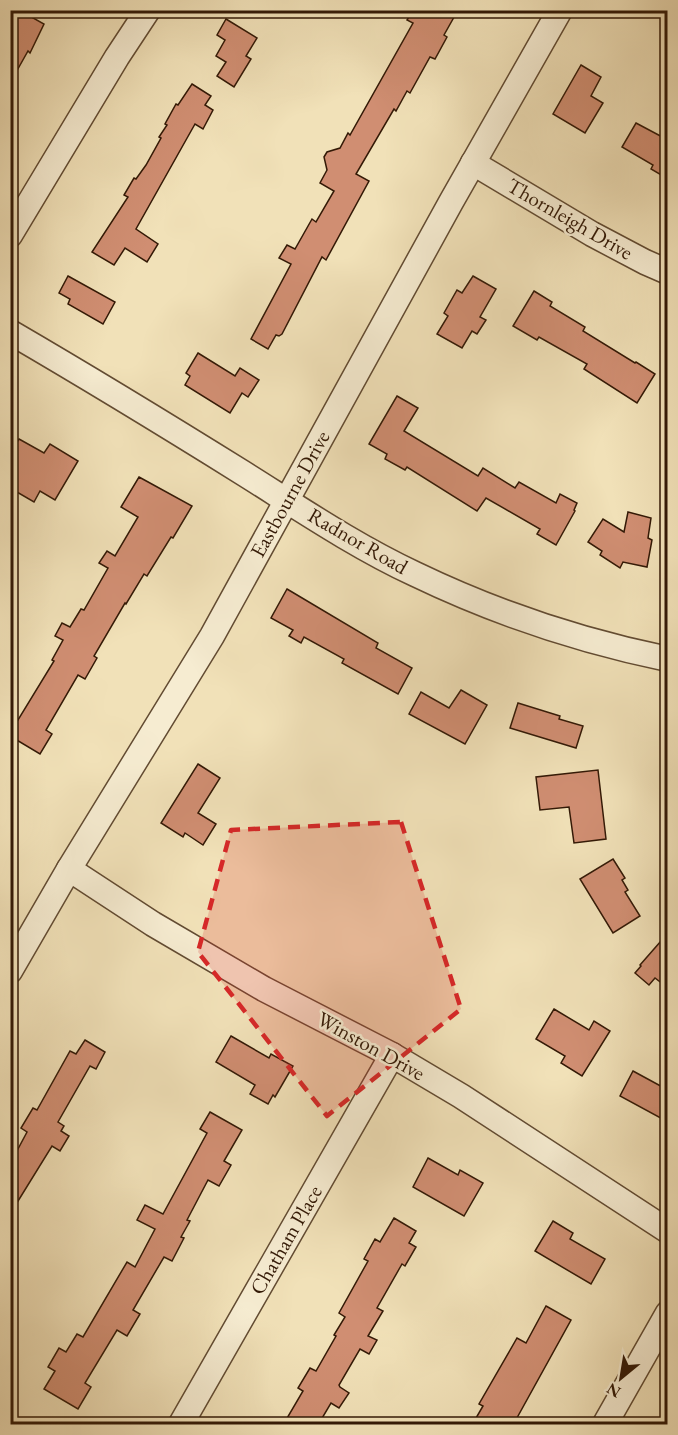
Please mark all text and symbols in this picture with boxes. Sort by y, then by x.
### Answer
street label: Thornleigh Drive [503,172,638,265]
street label: Eastbourne Drive [244,426,335,562]
street label: Radnor Road [304,501,413,580]
street label: Winston Drive [313,1005,430,1086]
street label: Chatham Place [243,1180,328,1299]
north arrow [591,1348,651,1408]
text: N [603,1378,625,1403]

